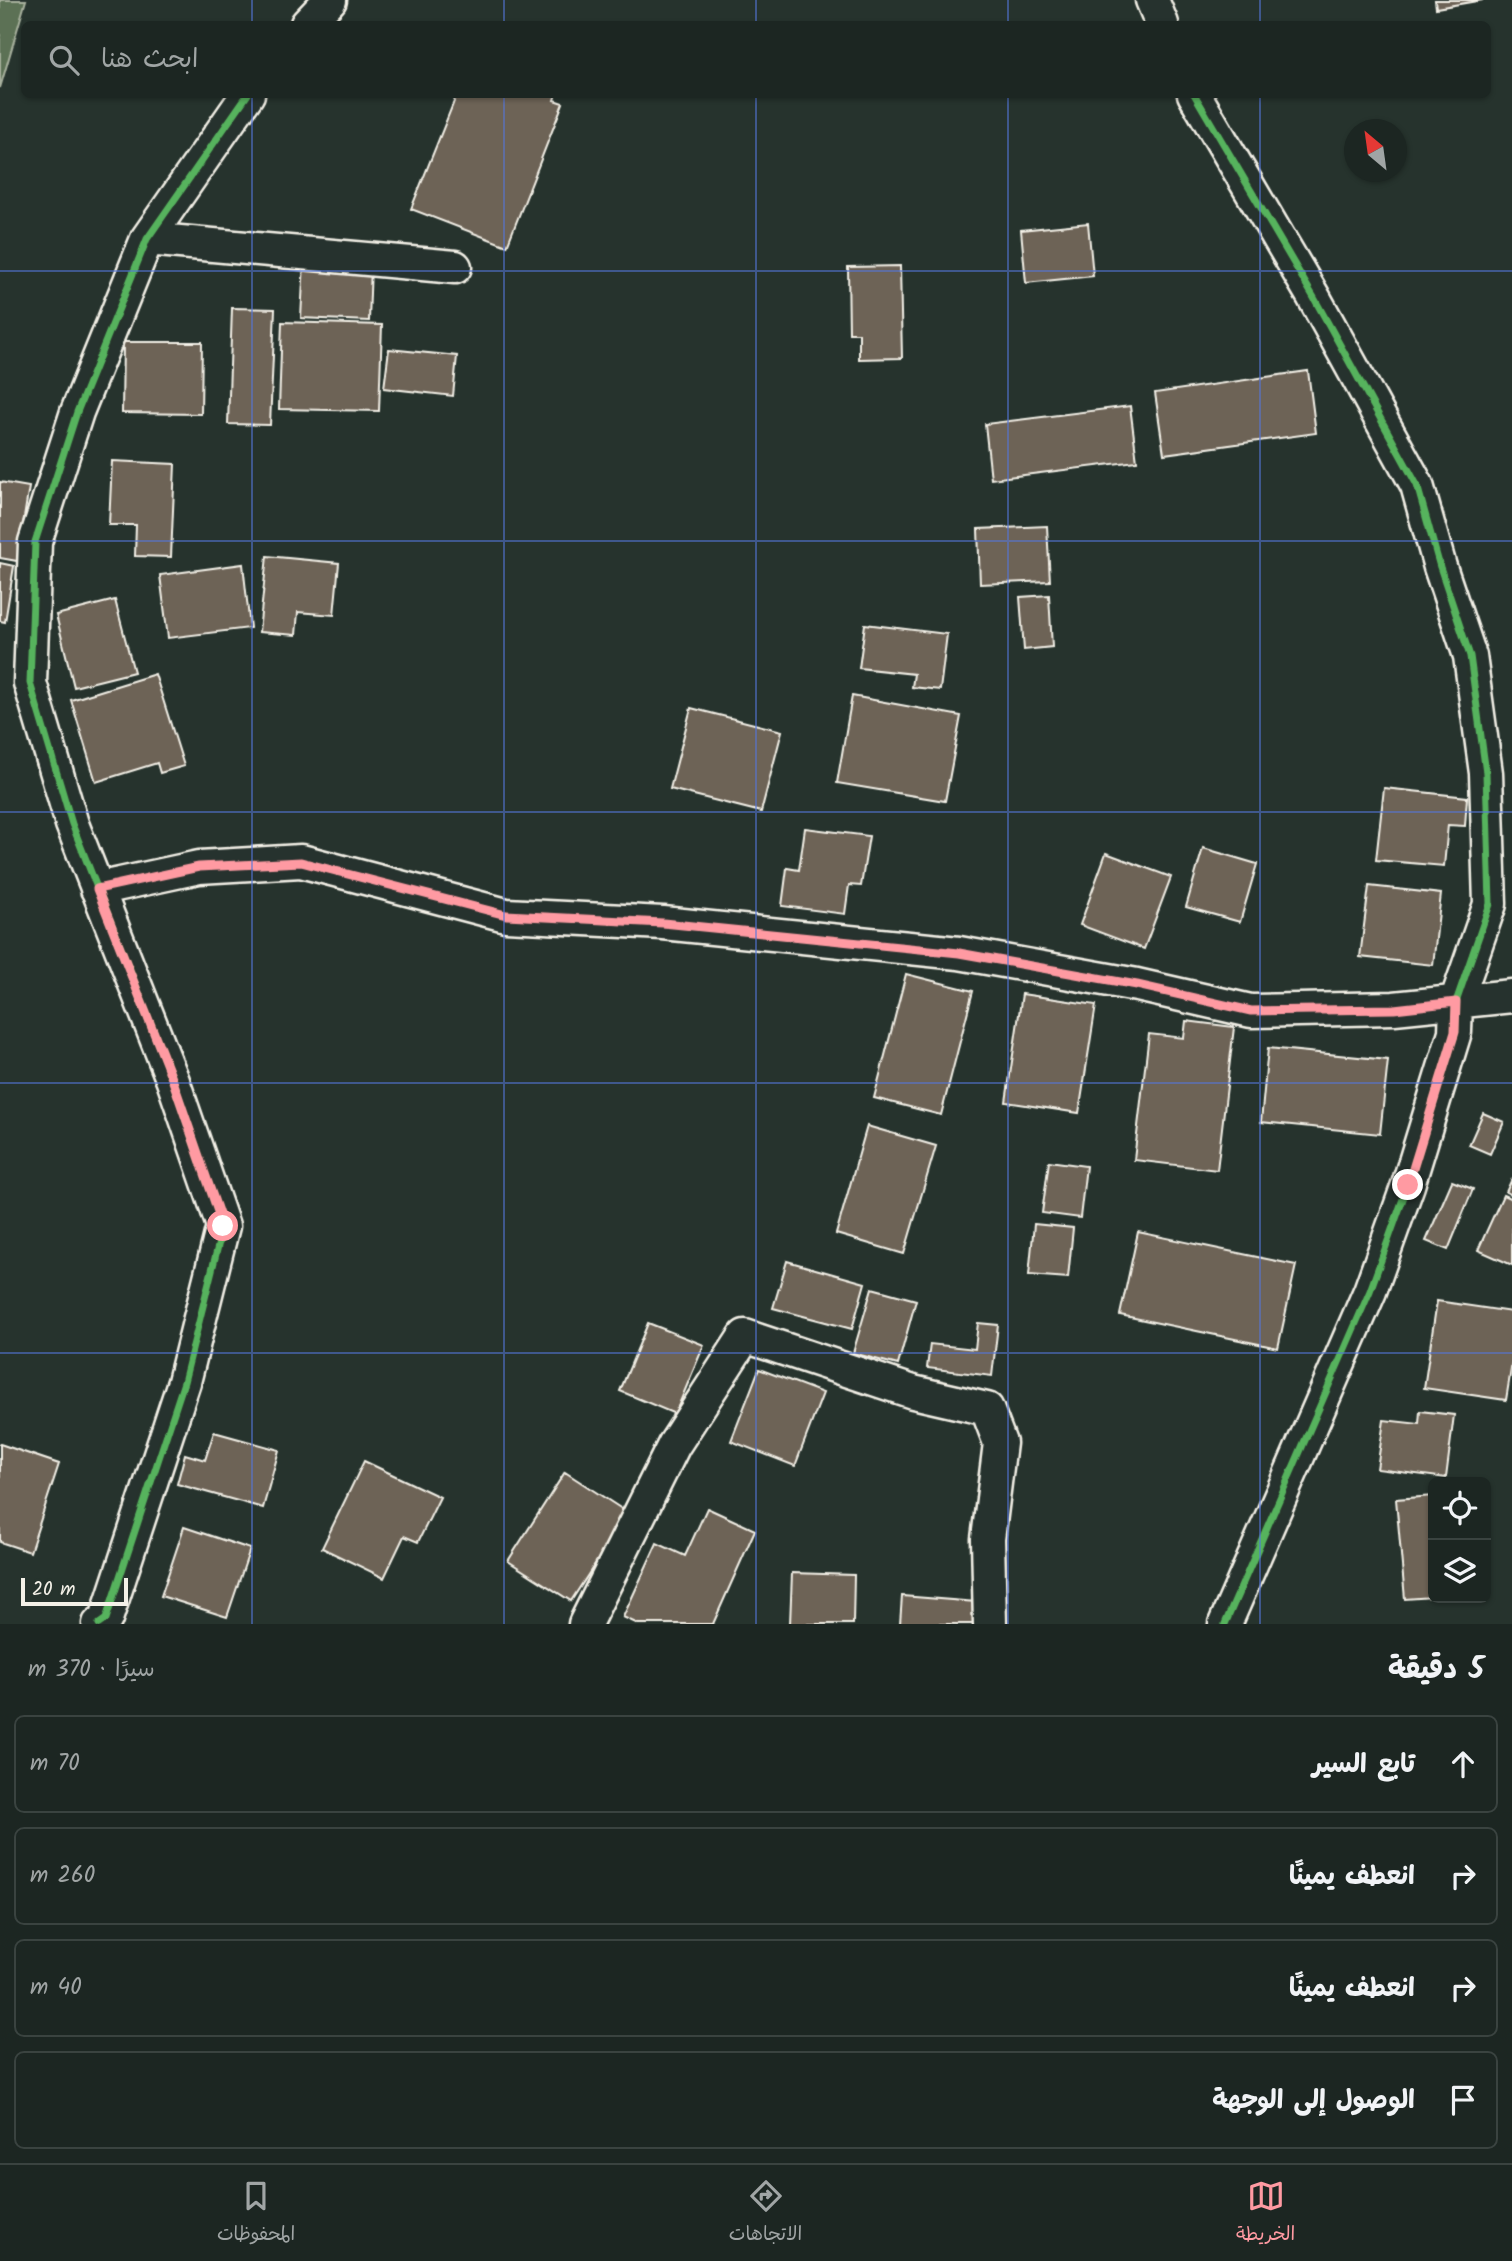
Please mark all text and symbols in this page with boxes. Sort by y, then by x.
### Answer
search box [21,21,1491,98]
text: ابحث هنا [101,39,198,81]
icon: search [45,41,83,79]
north arrow [1344,119,1407,182]
route end [1392,1169,1423,1200]
route start [207,1210,238,1241]
map controls [1428,1477,1491,1603]
button: locate [1428,1477,1491,1540]
button: layers [1428,1540,1491,1603]
scale bar [21,1575,128,1607]
text: 20 m [32,1575,75,1605]
text: 5 دقيقة [1388,1646,1484,1694]
text: سيرًا · 370 m [28,1652,155,1688]
text: تابع السير [1312,1744,1415,1786]
icon: ahead [1444,1745,1482,1783]
text: 70 m [30,1746,80,1782]
text: انعطف يمينًا [1289,1856,1415,1898]
icon: right [1444,1857,1482,1895]
text: 260 m [30,1858,95,1894]
text: انعطف يمينًا [1289,1968,1415,2010]
icon: right [1444,1969,1482,2007]
text: 40 m [30,1970,82,2006]
text: الوصول إلى الوجهة [1212,2080,1415,2122]
icon: arrive [1444,2081,1482,2119]
tab: المحفوظات [217,2177,295,2250]
tab: الاتجاهات [729,2177,802,2250]
tab: الخريطة [1236,2177,1295,2250]

